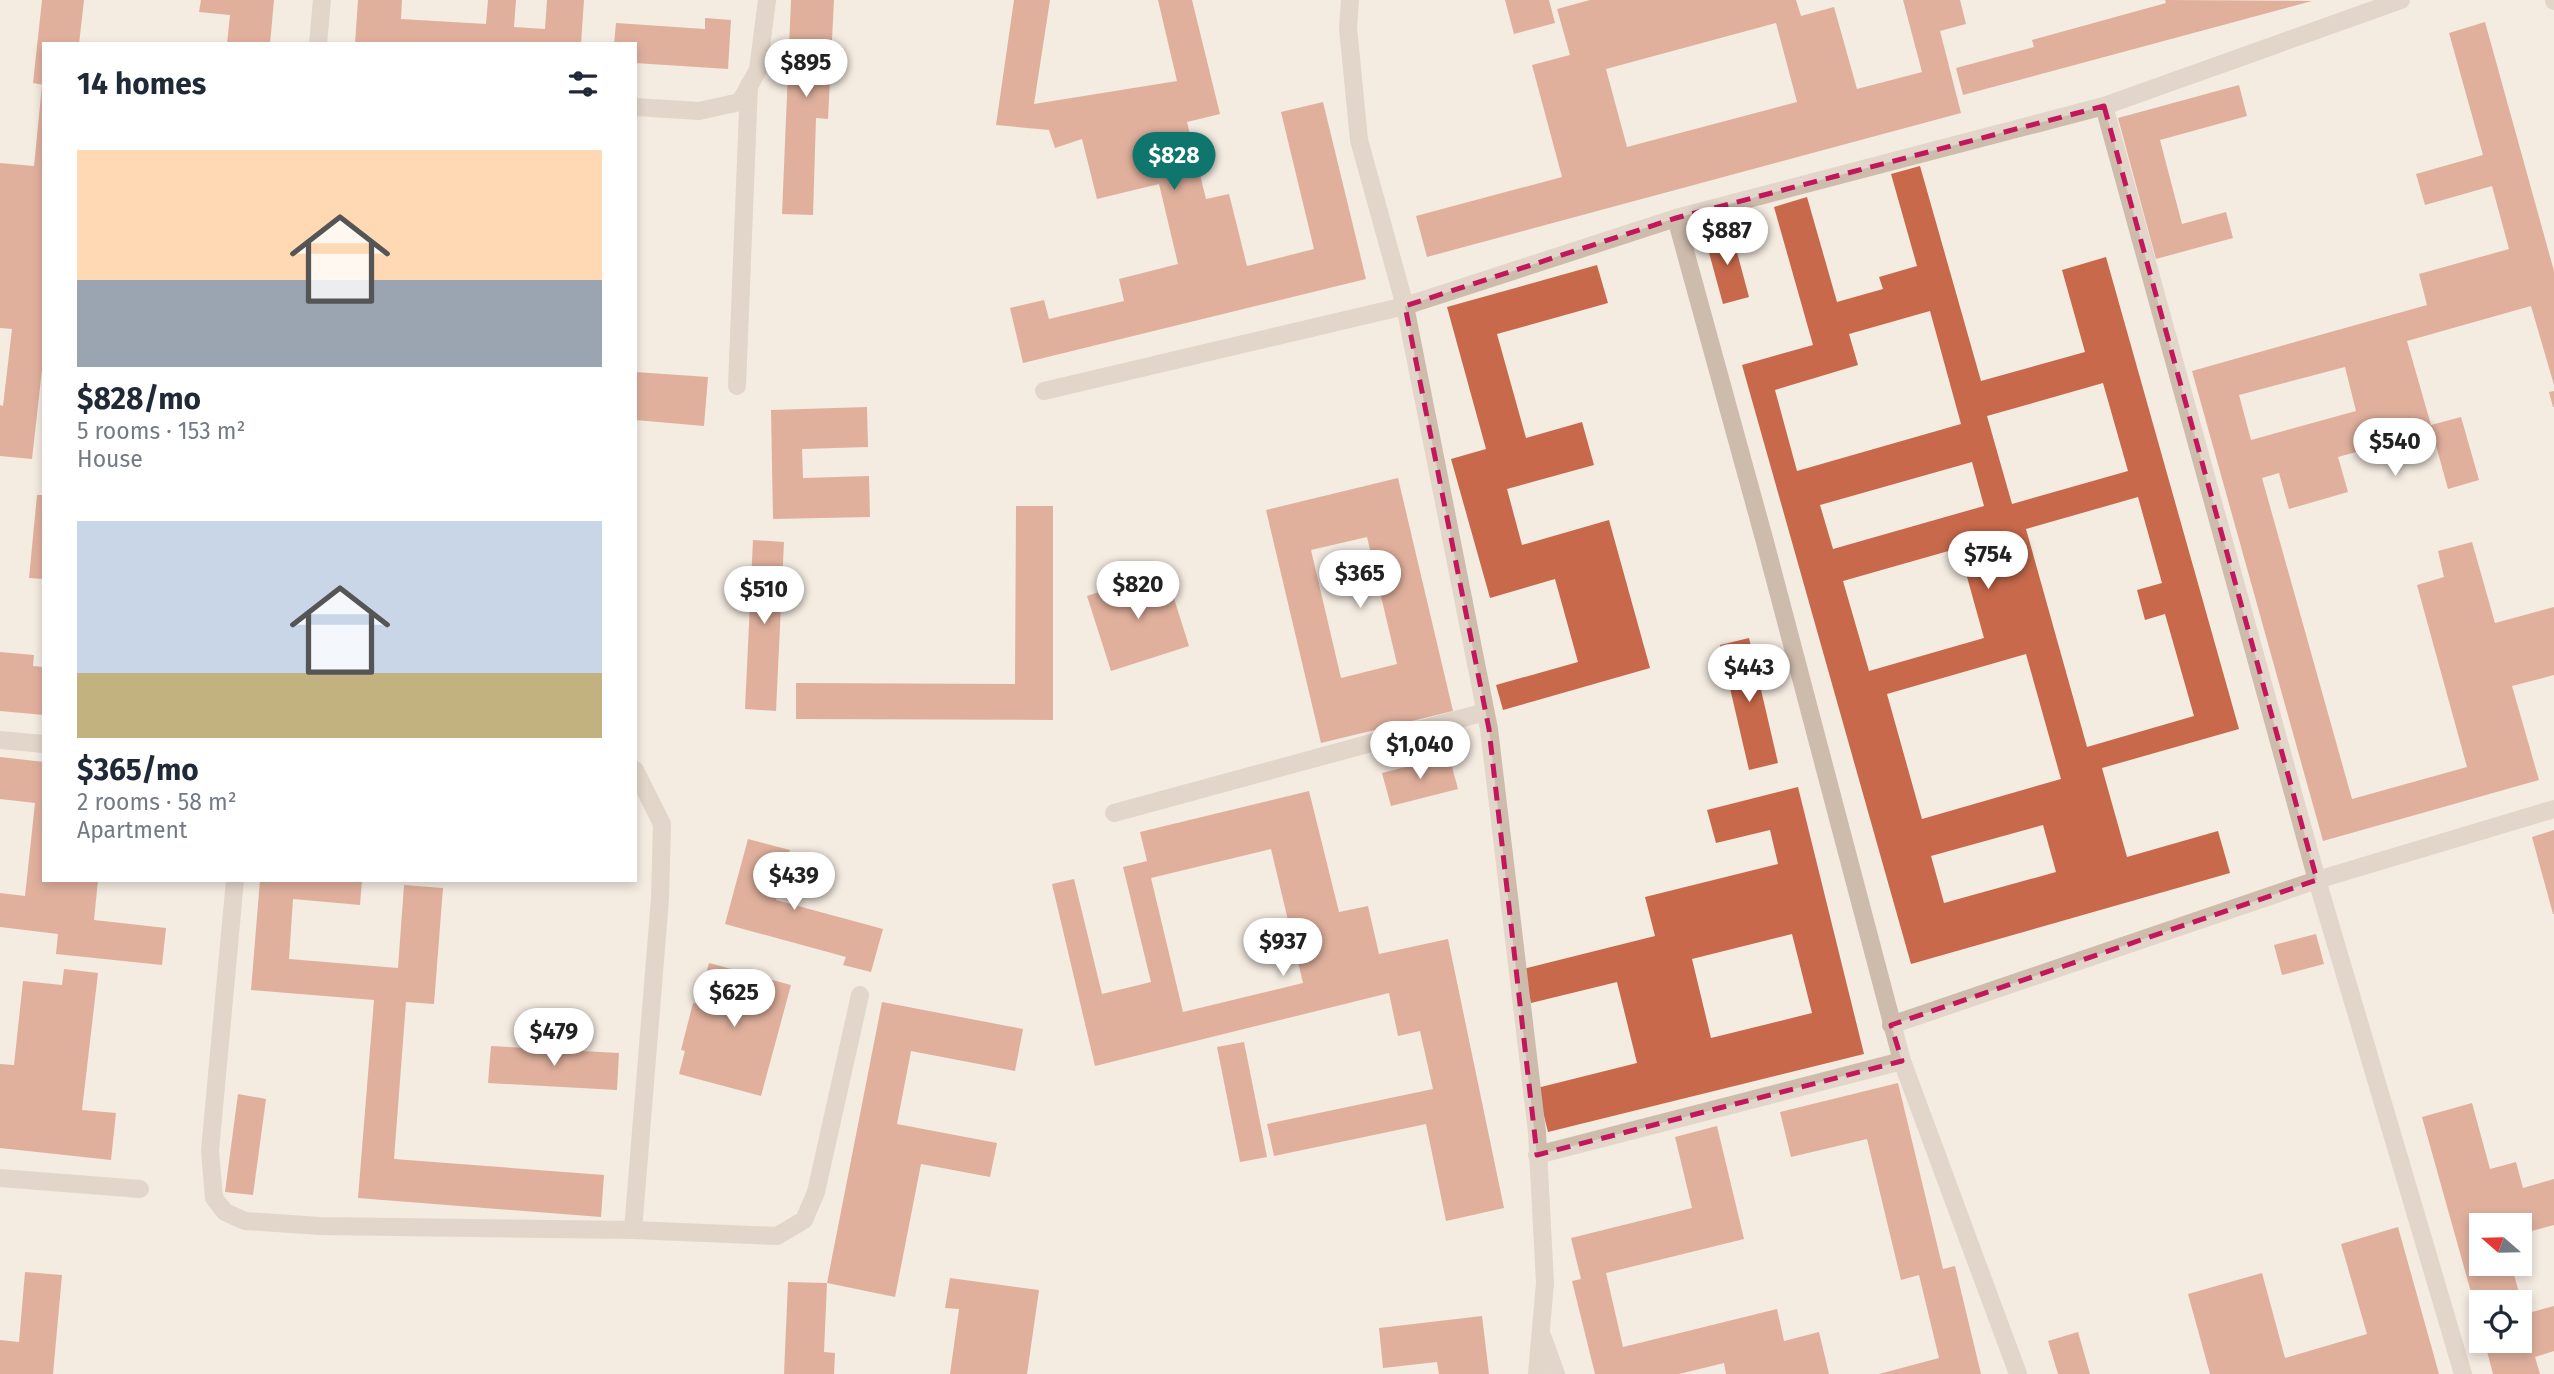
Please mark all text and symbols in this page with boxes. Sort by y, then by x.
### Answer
pin: $895 [765,40,847,99]
text: $895 [781,48,831,76]
icon: filters [564,65,602,103]
text: 14 homes [77,66,206,102]
pin: $828 [1133,132,1215,192]
text: $828 [1148,141,1200,169]
icon: home [277,196,403,322]
pin: $887 [1686,208,1768,267]
text: $887 [1702,216,1752,244]
text: $828/mo [77,381,201,417]
text: 5 rooms · 153 m² [77,417,246,445]
pin: $540 [2354,419,2436,478]
text: $540 [2369,427,2421,455]
text: House [77,445,143,473]
pin: $754 [1947,532,2029,591]
text: $754 [1964,540,2012,568]
pin: $365 [1319,550,1401,610]
text: $365 [1335,559,1385,587]
pin: $820 [1097,562,1179,621]
pin: $510 [723,566,805,626]
icon: home [277,567,403,693]
text: $820 [1112,570,1164,598]
text: $510 [740,575,788,603]
pin: $443 [1708,644,1790,704]
text: $443 [1724,653,1774,681]
pin: $1,040 [1363,722,1477,781]
text: $1,040 [1386,730,1454,758]
text: $365/mo [77,752,199,788]
text: 2 rooms · 58 m² [77,788,237,816]
text: Apartment [77,816,187,844]
pin: $439 [753,852,835,912]
text: $439 [769,861,819,889]
pin: $937 [1242,918,1324,978]
text: $937 [1259,927,1307,955]
pin: $625 [693,970,775,1029]
text: $625 [709,978,759,1006]
pin: $479 [513,1009,595,1068]
text: $479 [530,1017,578,1045]
north arrow [2469,1213,2532,1276]
map controls [2469,1213,2532,1353]
button: locate [2469,1290,2532,1353]

